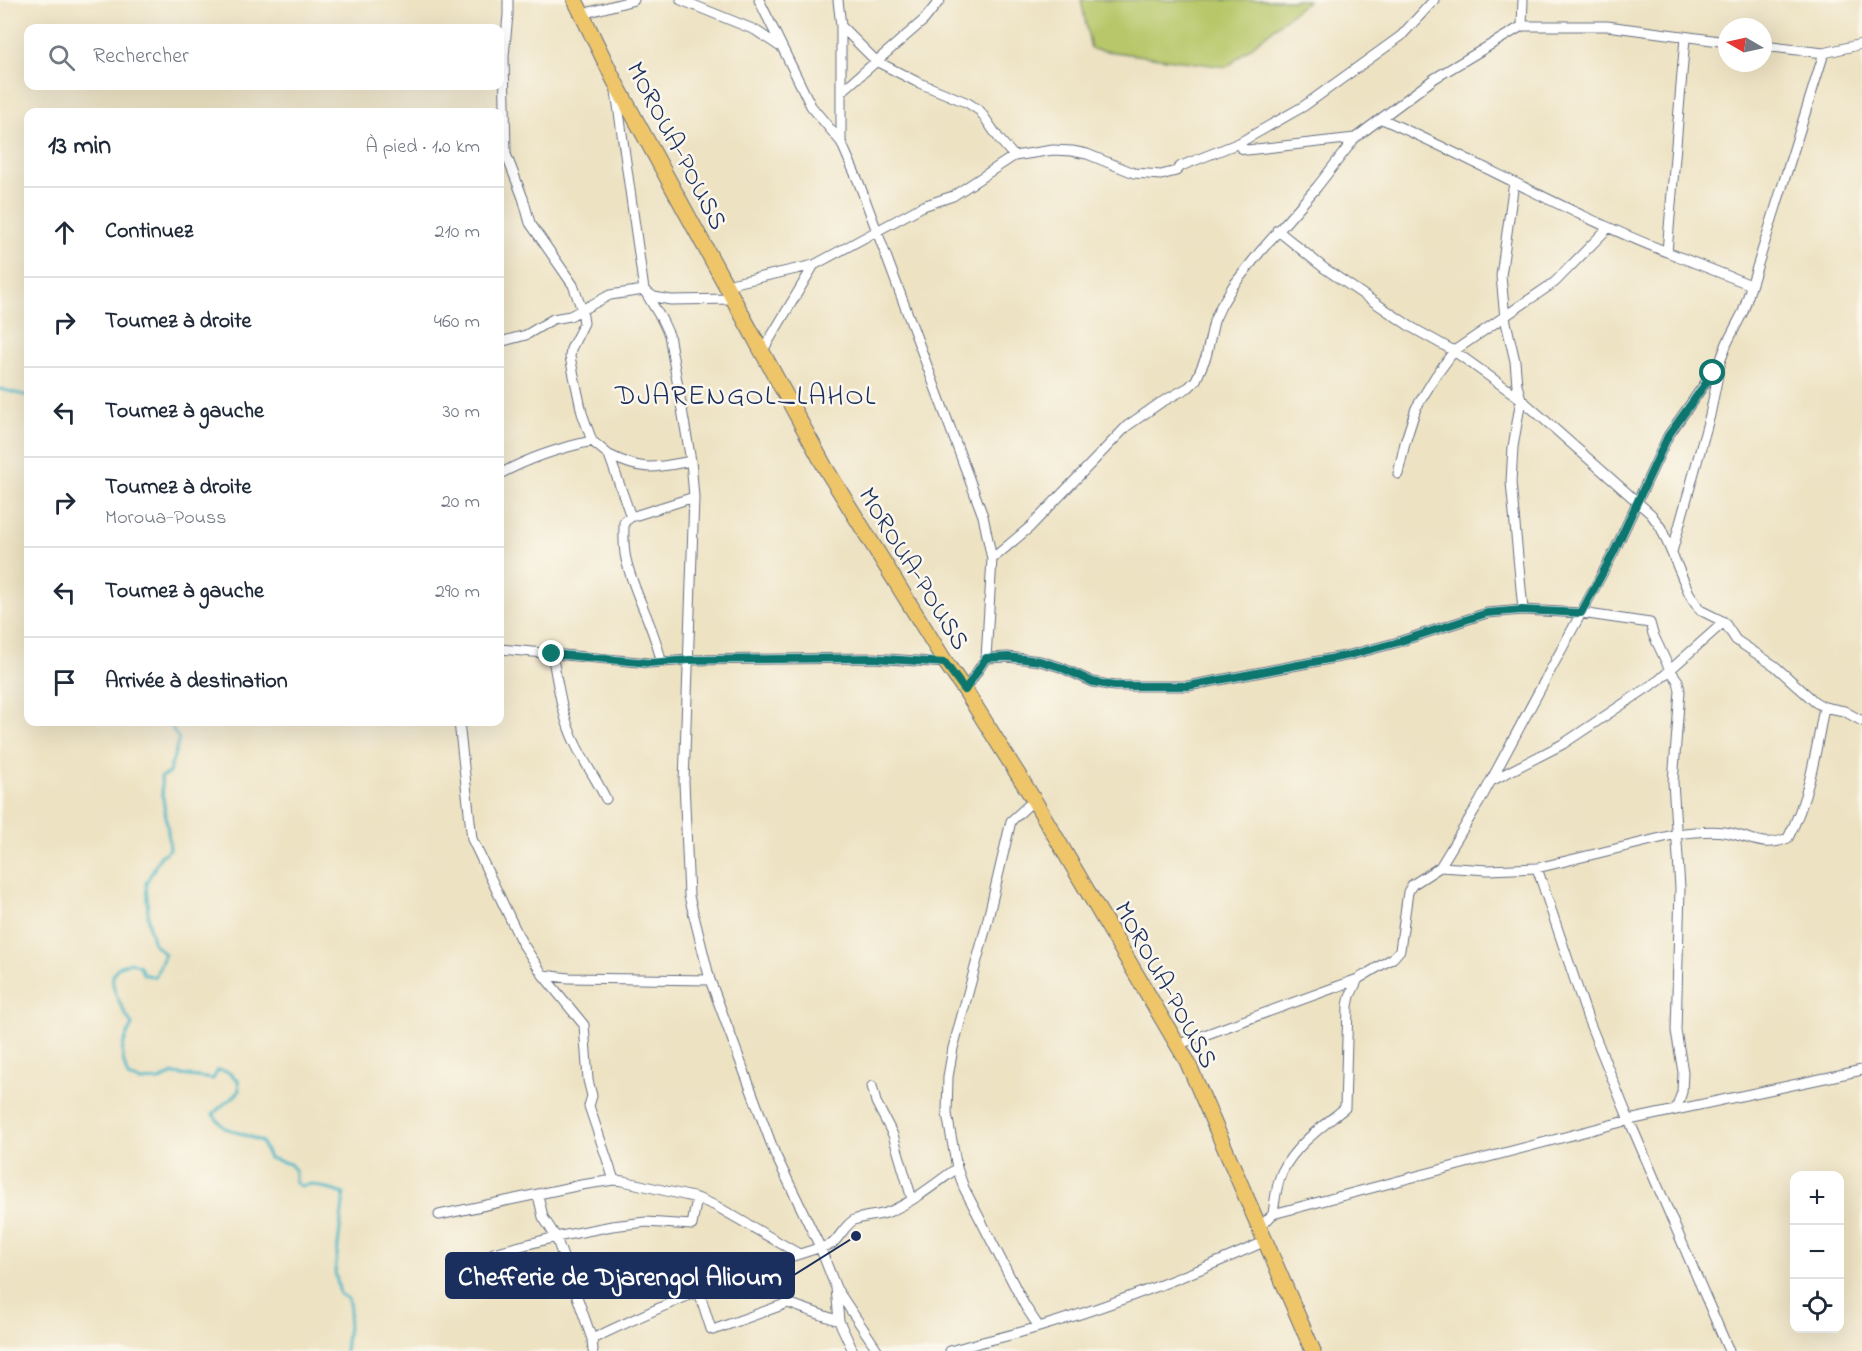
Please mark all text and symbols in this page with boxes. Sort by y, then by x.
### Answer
north arrow [1718,18,1772,72]
search box [24,24,504,90]
icon: search [45,41,78,74]
text: Rechercher [93,41,189,73]
street label: MOROUA-POUSS [615,56,736,237]
text: 13 min [48,128,111,166]
text: À pied · 1.0 km [365,133,480,162]
icon: ahead [48,216,81,249]
text: Continuez [105,216,193,248]
text: 210 m [435,218,480,247]
icon: right [48,306,81,339]
text: Tournez à droite [105,306,251,338]
text: 460 m [434,308,480,337]
route start [1699,359,1725,385]
district label: DJARENGOL_LAHOL [614,377,877,418]
icon: left [48,396,81,429]
text: Tournez à gauche [105,396,264,428]
text: 30 m [443,398,480,427]
text: Tournez à droite [105,472,251,504]
street label: MOROUA-POUSS [847,481,978,658]
icon: right [48,486,81,519]
text: 20 m [441,488,480,517]
text: Moroua-Pouss [105,504,226,533]
icon: left [48,576,81,609]
text: Tournez à gauche [105,576,264,608]
text: 290 m [435,578,480,607]
route end [538,640,564,666]
icon: arrive [48,666,81,699]
text: Arrivée à destination [105,666,288,698]
street label: MOROUA-POUSS [1103,895,1226,1076]
map controls [1790,1171,1844,1333]
button: + [1790,1171,1844,1225]
button: − [1790,1225,1844,1279]
callout: Chefferie de Djarengol Alioum [446,1253,794,1298]
text: Chefferie de Djarengol Alioum [458,1259,782,1299]
button: locate [1790,1279,1844,1333]

